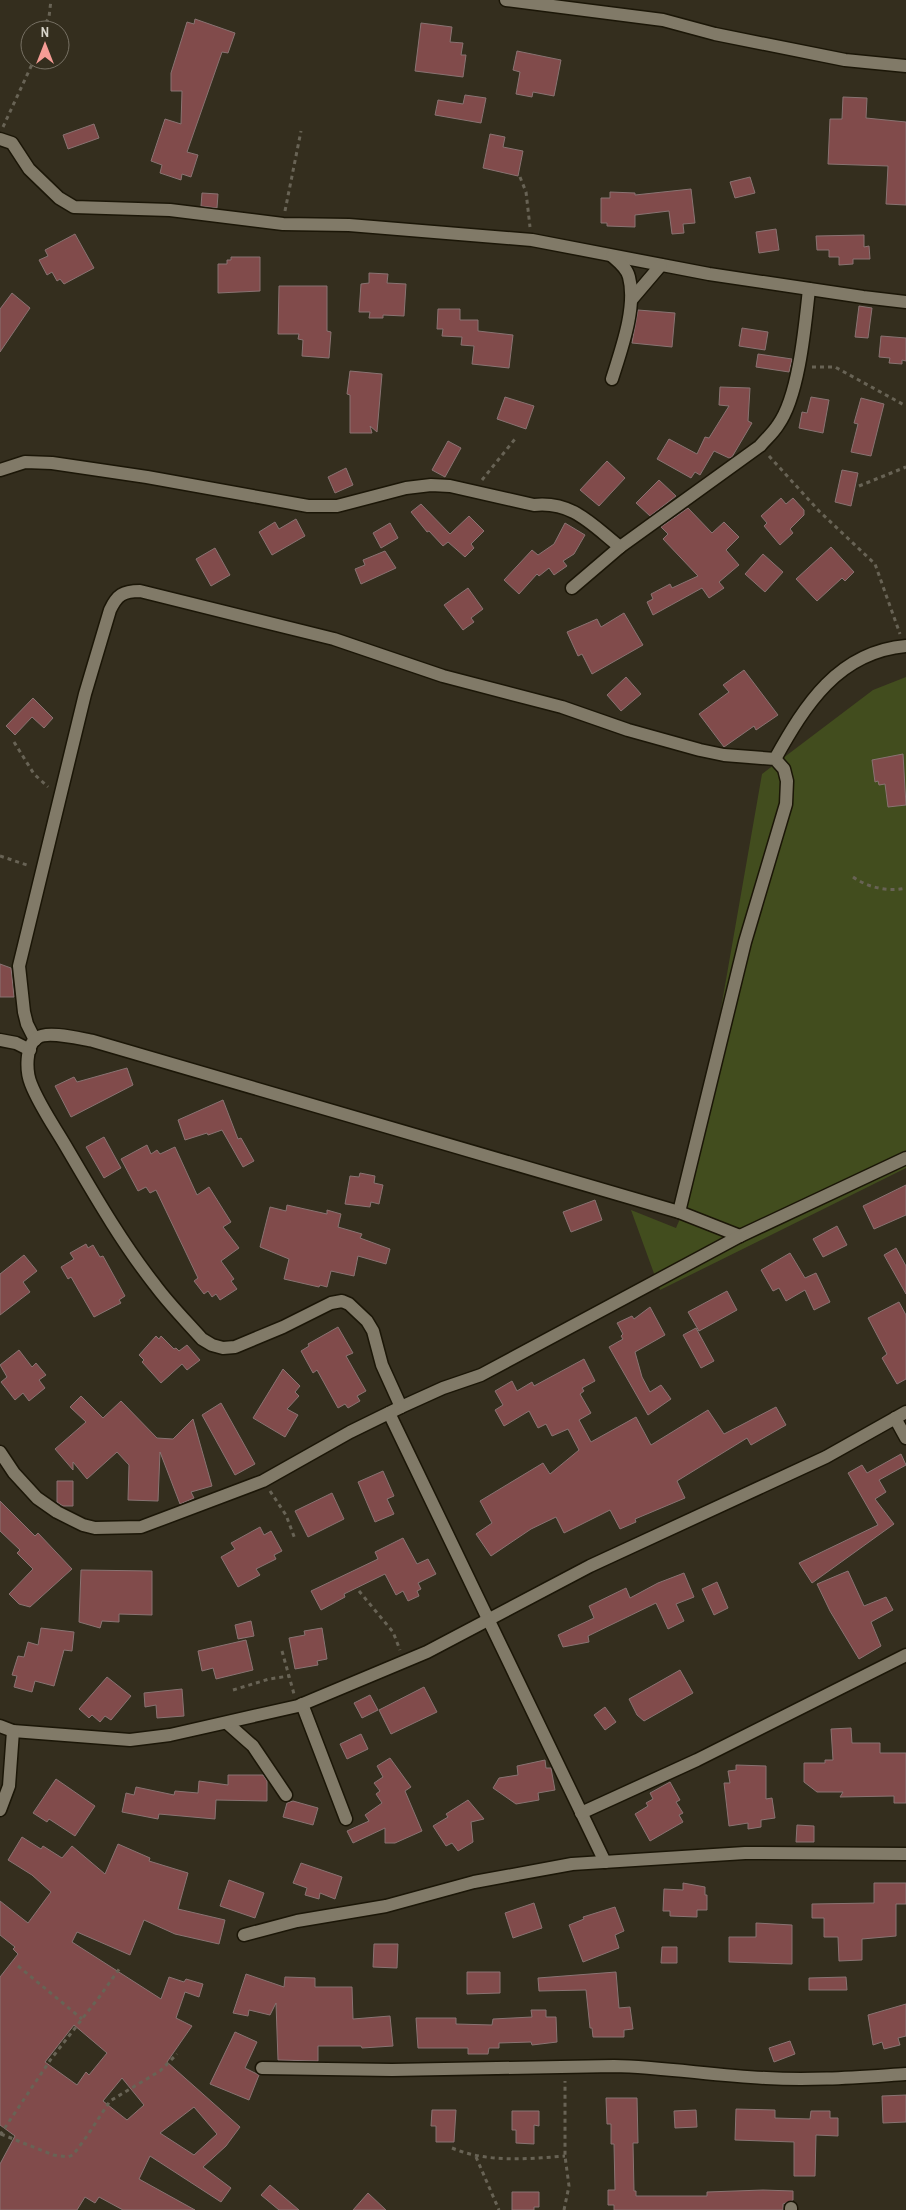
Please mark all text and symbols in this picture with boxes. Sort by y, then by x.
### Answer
north arrow [20,20,70,70]
text: N [41,23,49,41]

